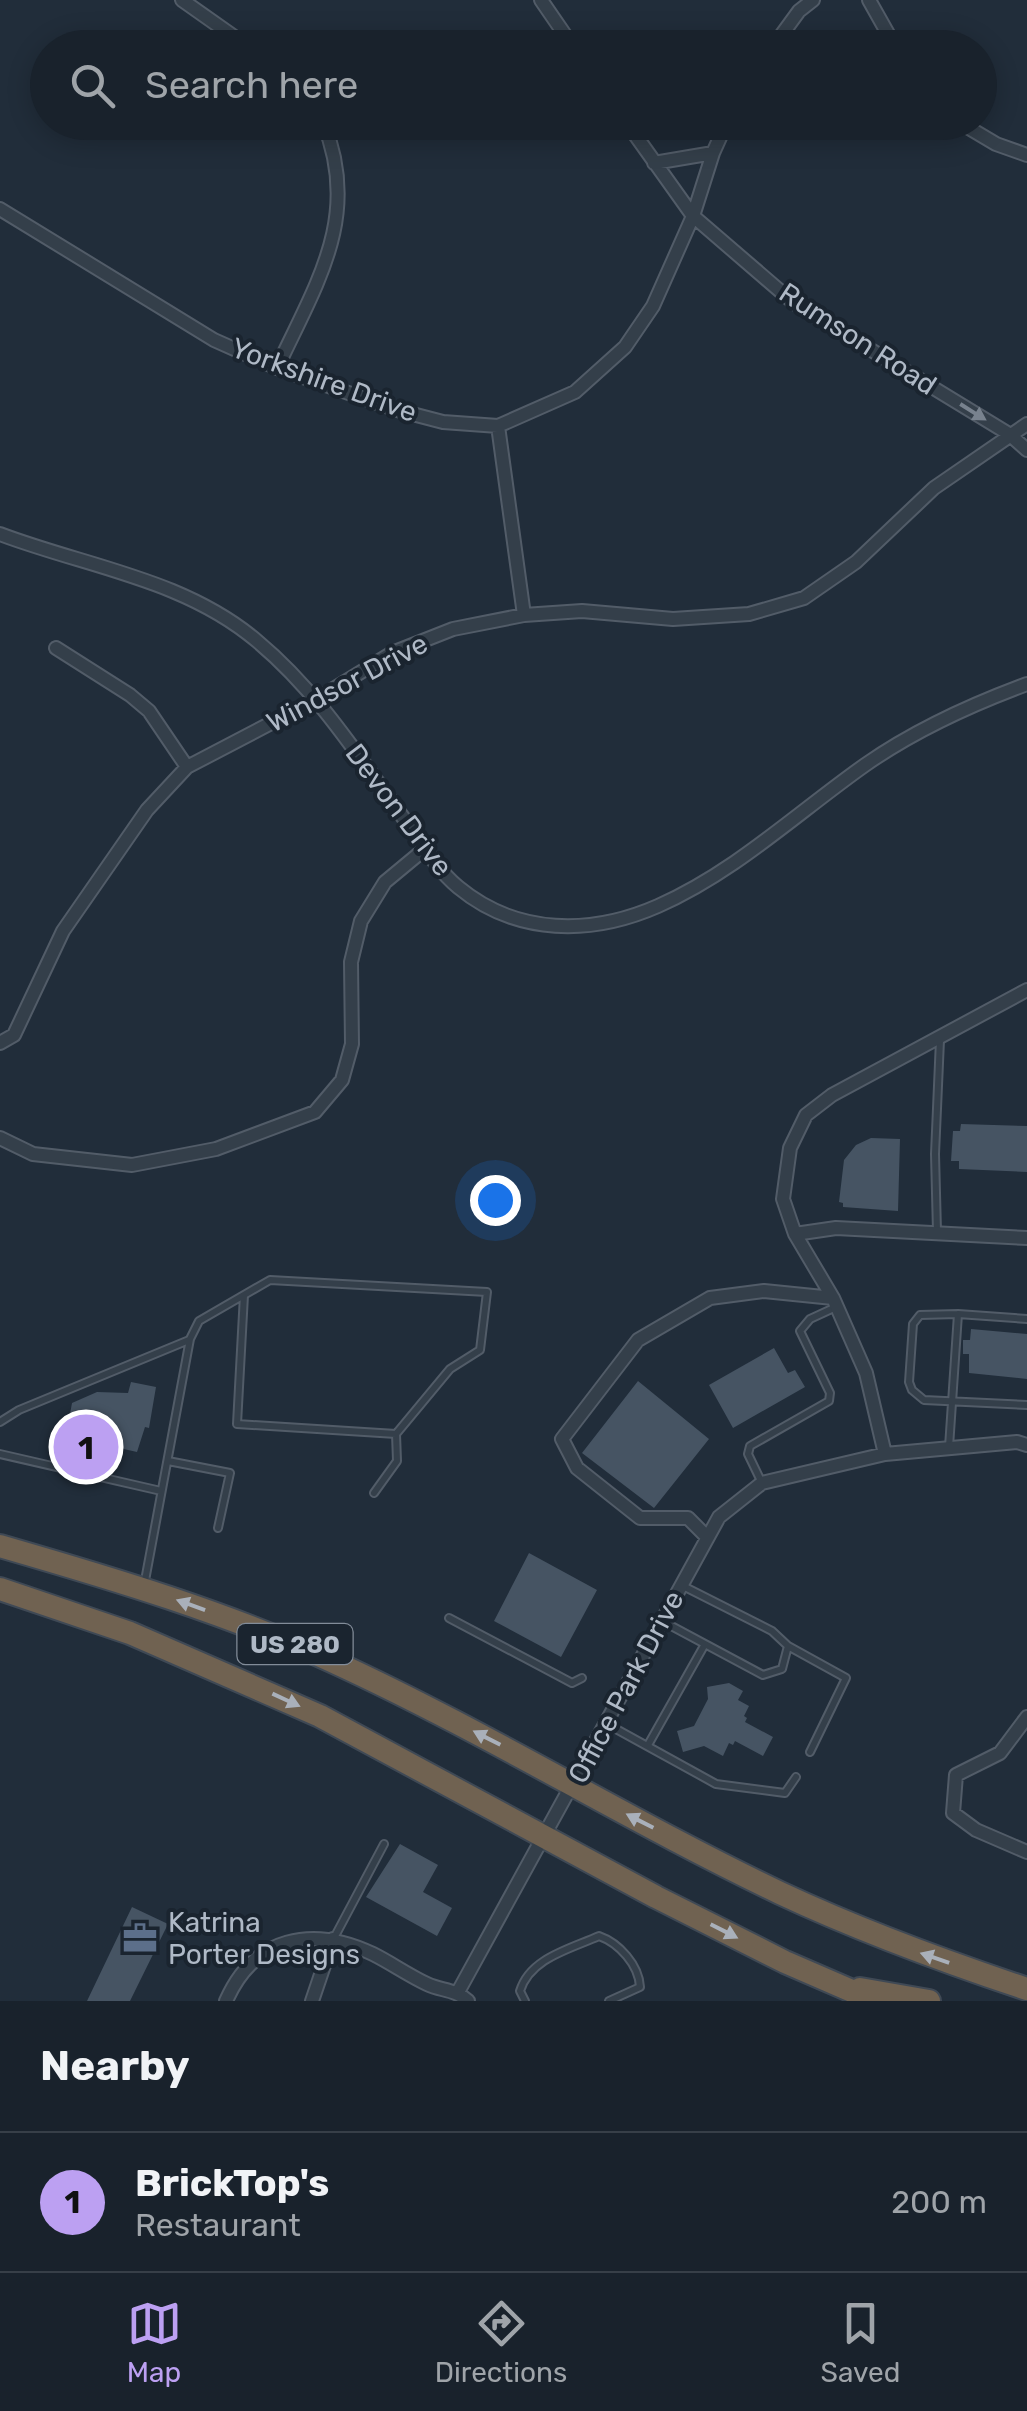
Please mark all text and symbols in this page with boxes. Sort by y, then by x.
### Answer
search box [30,30,997,140]
icon: search [65,58,120,113]
text: Search here [145,62,358,108]
street label: Rumson Road [773,276,943,402]
street label: Yorkshire Drive [227,331,421,429]
one-way arrow [959,403,987,421]
street label: Windsor Drive [261,627,433,739]
street label: Devon Drive [339,737,459,883]
your location [470,1175,521,1226]
pin: 1 [54,1410,118,1484]
street label: Office Park Drive [561,1585,691,1789]
one-way arrow [175,1597,205,1612]
road number: US 280 [238,1624,352,1664]
one-way arrow [272,1692,301,1709]
one-way arrow [472,1730,501,1747]
one-way arrow [626,1813,655,1830]
place label: Katrina Porter Designs [168,1906,360,1971]
office icon: Katrina Porter Designs [121,1919,159,1957]
one-way arrow [710,1922,739,1939]
one-way arrow [919,1950,949,1965]
text: Nearby [40,2041,190,2091]
text: BrickTop's [135,2160,329,2206]
text: 1 [65,2183,80,2221]
text: 200 m [891,2183,987,2221]
text: Restaurant [135,2206,301,2244]
tab: Map [127,2296,182,2389]
tab: Directions [435,2296,567,2389]
tab: Saved [820,2296,900,2389]

